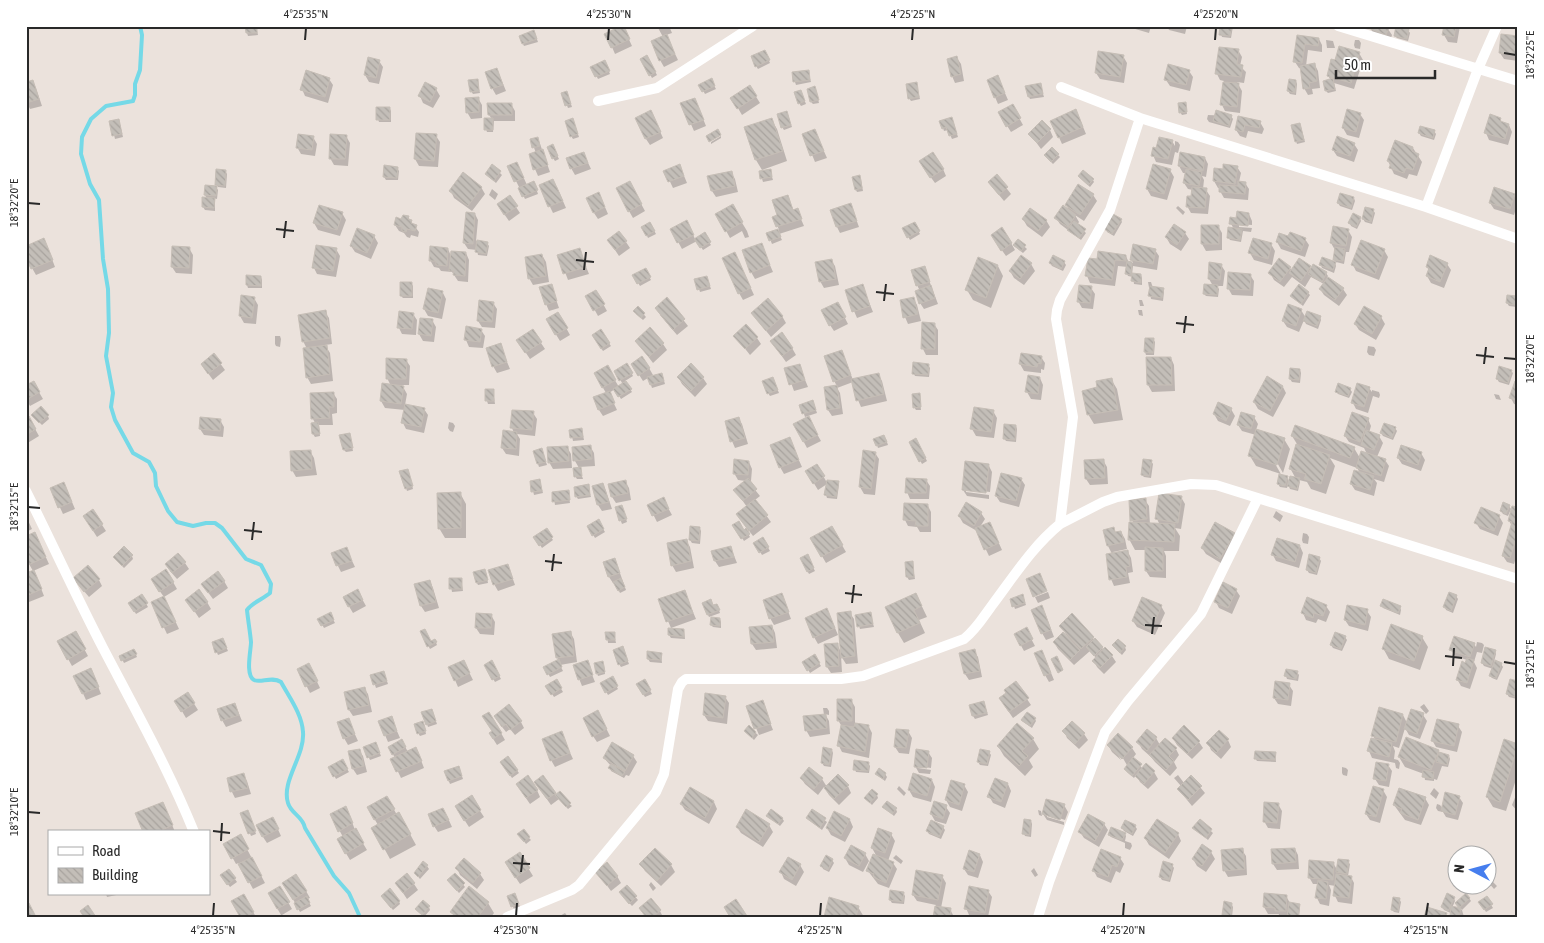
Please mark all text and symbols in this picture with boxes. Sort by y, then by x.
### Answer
text: 4°25'35"N [284,7,328,21]
text: 4°25'30"N [587,7,631,21]
text: 4°25'25"N [891,7,935,21]
text: 4°25'20"N [1194,7,1238,21]
text: 18°32'25"E [1523,31,1537,79]
scale bar [1336,48,1435,80]
text: 50 m [1344,56,1371,73]
text: 18°32'20"E [7,179,21,227]
text: 18°32'20"E [1523,335,1537,383]
text: 18°32'15"E [7,483,21,531]
text: 18°32'15"E [1523,640,1537,688]
text: 18°32'10"E [7,788,21,836]
legend [48,830,210,896]
text: Road [92,842,121,859]
north arrow [1446,846,1496,896]
text: N [1451,864,1467,874]
text: Building [92,866,138,883]
text: 4°25'35"N [191,923,235,937]
text: 4°25'30"N [494,923,538,937]
text: 4°25'25"N [798,923,842,937]
text: 4°25'20"N [1101,923,1145,937]
text: 4°25'15"N [1404,923,1448,937]

